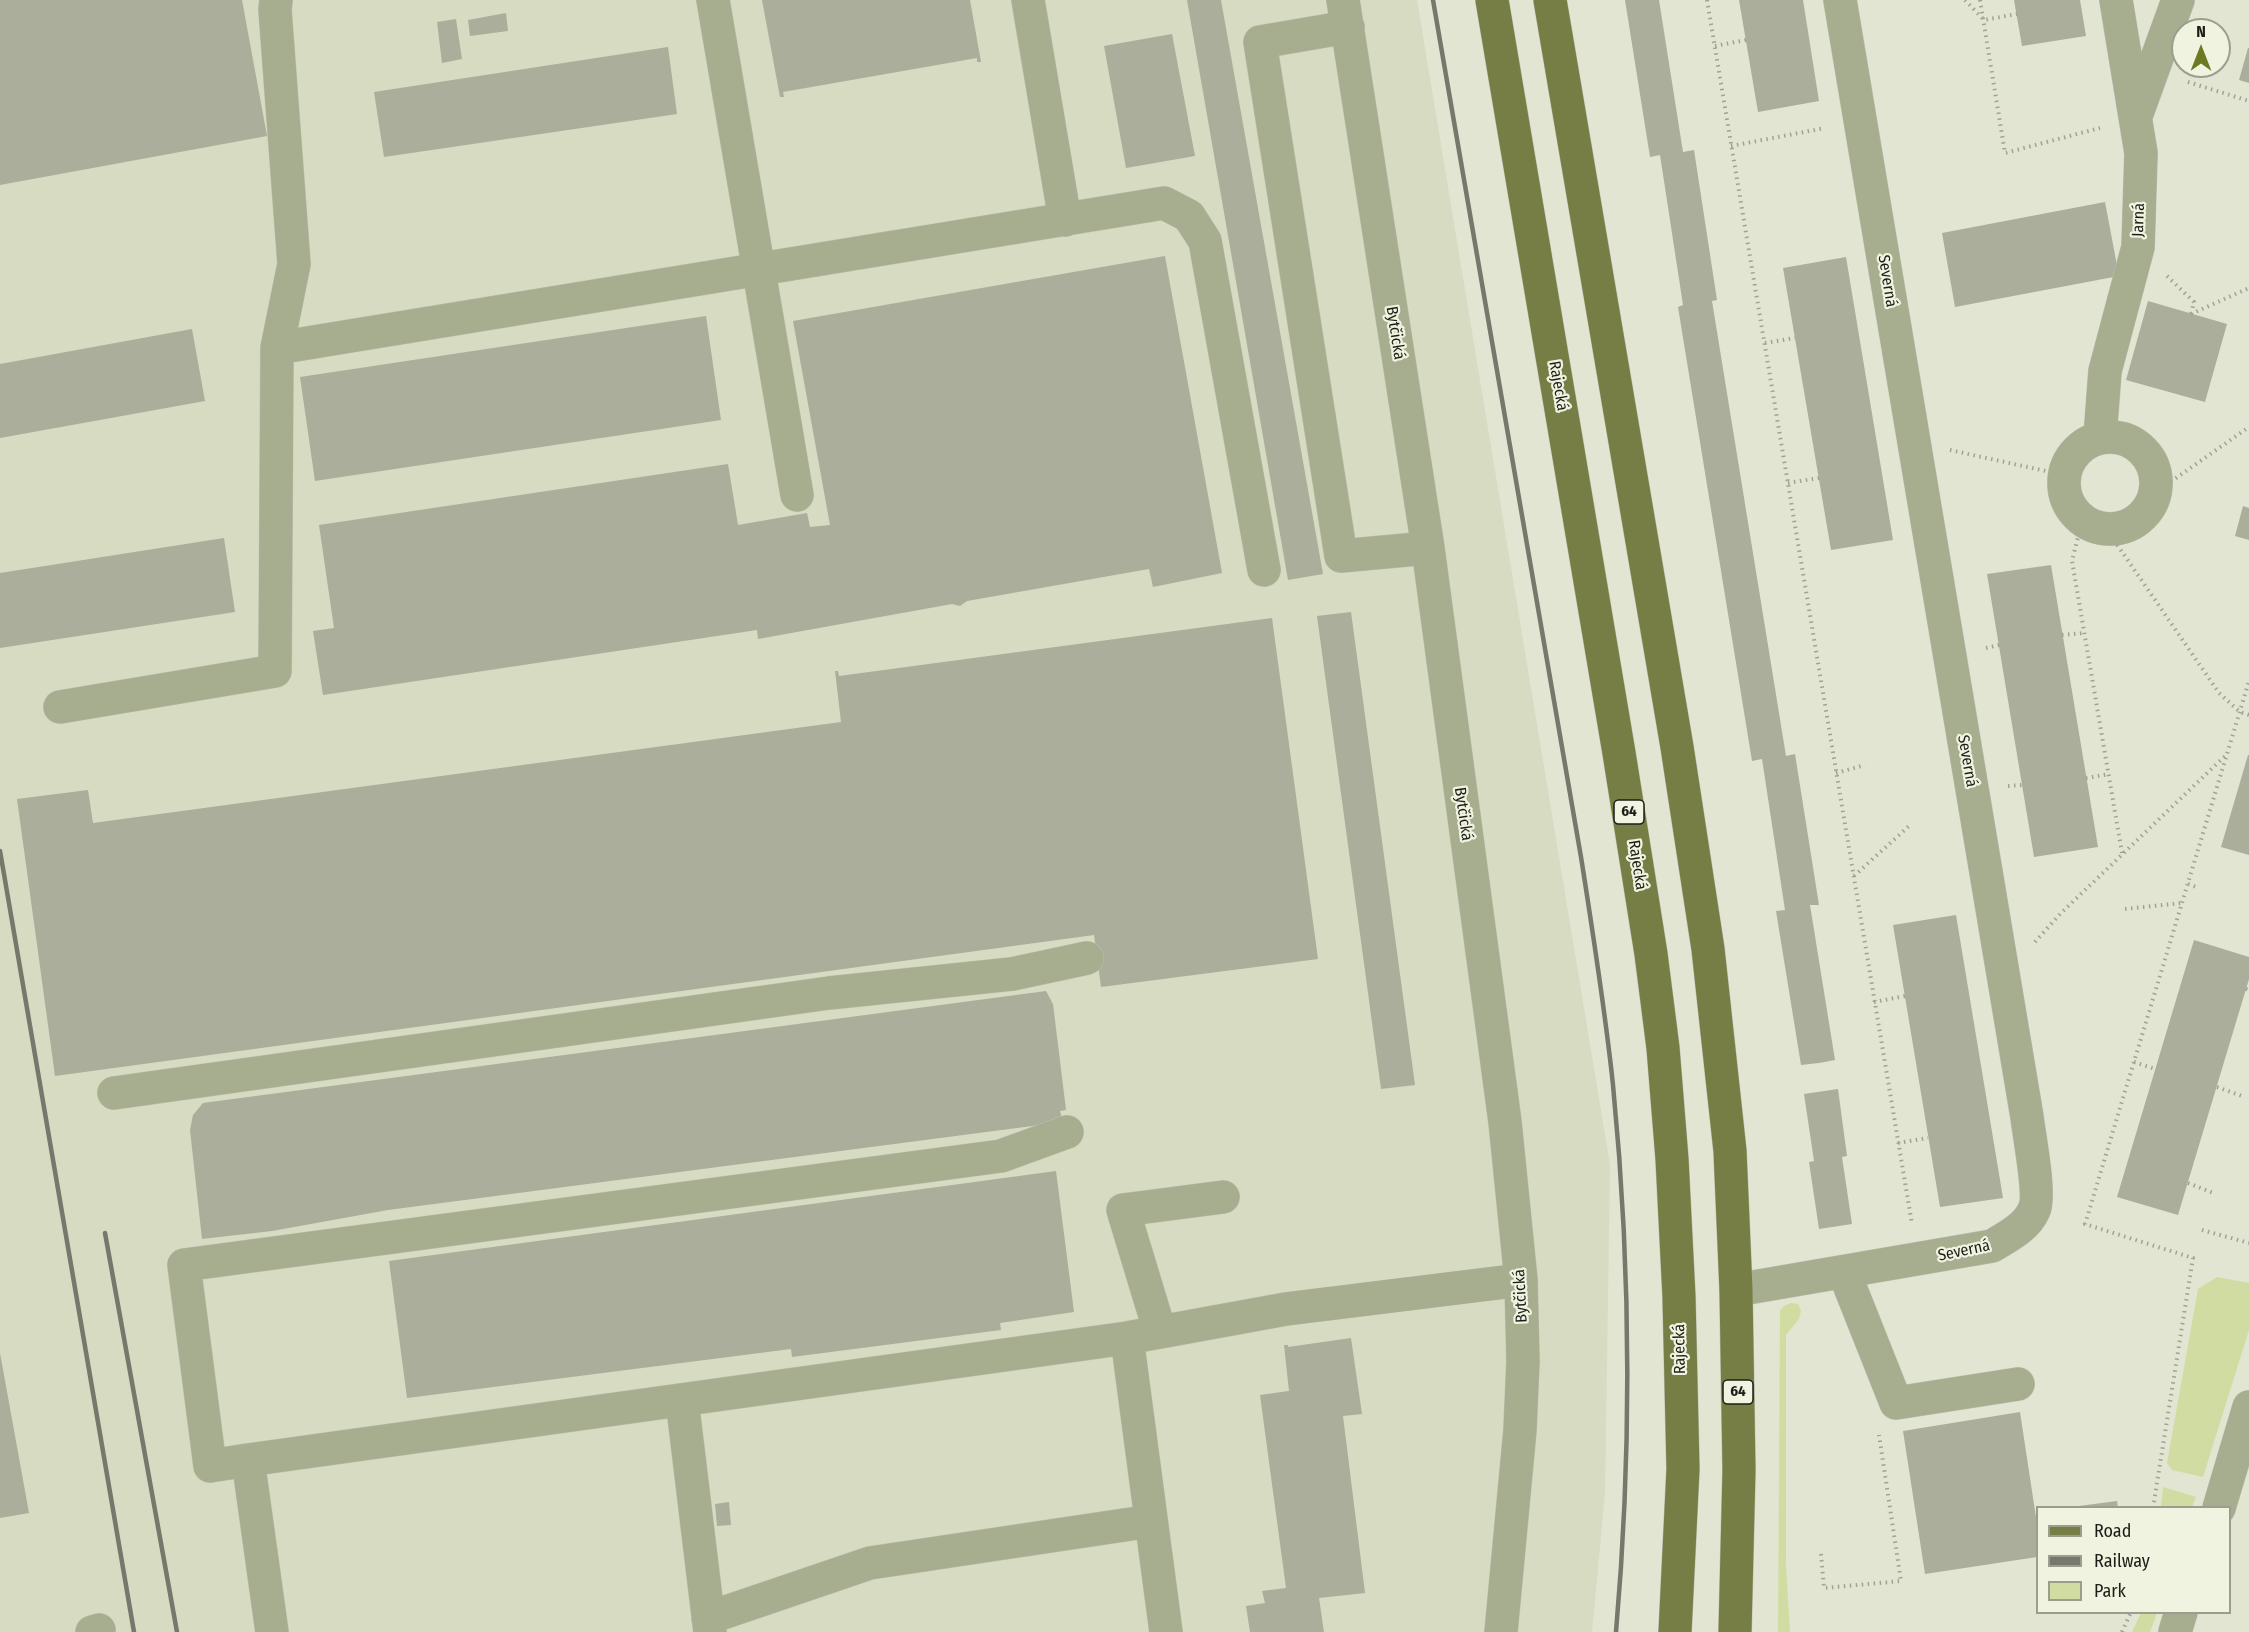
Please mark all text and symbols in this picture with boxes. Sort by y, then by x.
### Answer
north arrow [2171,18,2231,78]
text: N [2196,22,2206,41]
street label: Jarná [2129,203,2149,237]
street label: Severná [1873,254,1901,308]
street label: Bytčická [1381,305,1409,361]
street label: Rajecká [1544,360,1572,412]
street label: Severná [1953,733,1981,789]
street label: Bytčická [1450,786,1476,842]
road number: 64 [1614,800,1644,824]
street label: Rajecká [1624,839,1650,891]
street label: Severná [1936,1236,1992,1266]
street label: Bytčická [1510,1269,1532,1323]
street label: Rajecká [1670,1324,1690,1374]
road number: 64 [1723,1380,1753,1404]
legend [2036,1506,2231,1614]
text: Road [2094,1520,2131,1542]
text: Railway [2094,1550,2150,1572]
text: Park [2094,1580,2126,1602]

